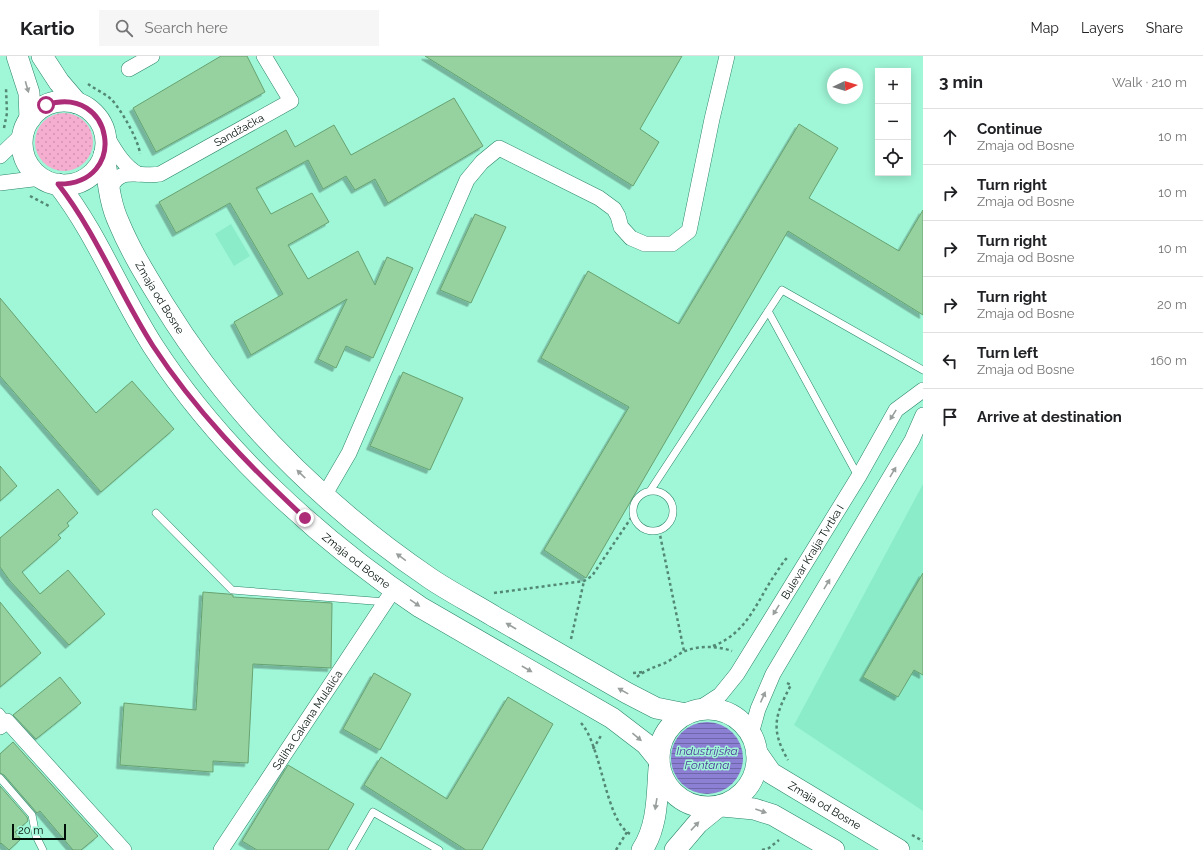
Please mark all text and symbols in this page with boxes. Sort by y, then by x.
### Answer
search box [99,10,379,46]
text: Kartio [20,17,75,39]
icon: search [113,17,135,39]
text: Search here [145,19,228,37]
text: Map [1031,20,1059,36]
text: Layers [1081,20,1124,36]
text: Share [1146,20,1183,36]
north arrow [827,68,863,104]
map controls [875,68,911,176]
button: + [875,68,911,104]
text: 3 min [939,72,983,92]
text: Walk · 210 m [1112,75,1187,90]
one-way arrow [25,80,31,93]
route start [37,96,55,114]
button: − [875,104,911,140]
street label: Sandžačka [212,111,266,150]
text: Continue [977,120,1042,138]
icon: ahead [939,126,961,148]
text: 10 m [1158,129,1187,144]
text: Zmaja od Bosne [977,138,1074,153]
button: locate [875,140,911,176]
text: Turn right [977,176,1047,194]
icon: right [939,182,961,204]
text: 10 m [1158,185,1187,200]
text: Zmaja od Bosne [977,194,1074,209]
text: Turn right [977,232,1047,250]
icon: right [939,238,961,260]
text: 10 m [1158,241,1187,256]
text: Zmaja od Bosne [977,250,1074,265]
street label: Zmaja od Bosne [132,259,187,337]
text: Turn right [977,288,1047,306]
icon: right [939,294,961,316]
text: 20 m [1157,297,1187,312]
text: Zmaja od Bosne [977,306,1074,321]
text: Turn left [977,344,1038,362]
icon: left [939,350,961,372]
text: 160 m [1150,353,1187,368]
text: Zmaja od Bosne [977,362,1074,377]
icon: arrive [939,406,961,428]
text: Arrive at destination [977,408,1122,426]
one-way arrow [890,409,897,421]
one-way arrow [889,467,897,477]
one-way arrow [296,469,306,479]
street label: Bulevar Kralja Tvrtka I [779,502,847,602]
route end [296,509,314,527]
street label: Zmaja od Bosne [319,530,393,592]
one-way arrow [395,553,406,561]
one-way arrow [823,578,830,590]
one-way arrow [409,599,420,607]
one-way arrow [772,605,780,615]
one-way arrow [505,622,517,629]
one-way arrow [521,665,533,672]
street label: Saliha Cakana Mulalića [270,668,345,772]
one-way arrow [618,687,629,694]
one-way arrow [760,692,766,703]
one-way arrow [632,732,643,741]
water label: Industrijska Fontana [676,744,738,772]
street label: Zmaja od Bosne [786,779,864,833]
one-way arrow [653,798,659,810]
one-way arrow [755,808,767,814]
one-way arrow [690,821,700,831]
scale bar [12,822,66,841]
text: 20 m [18,824,43,837]

